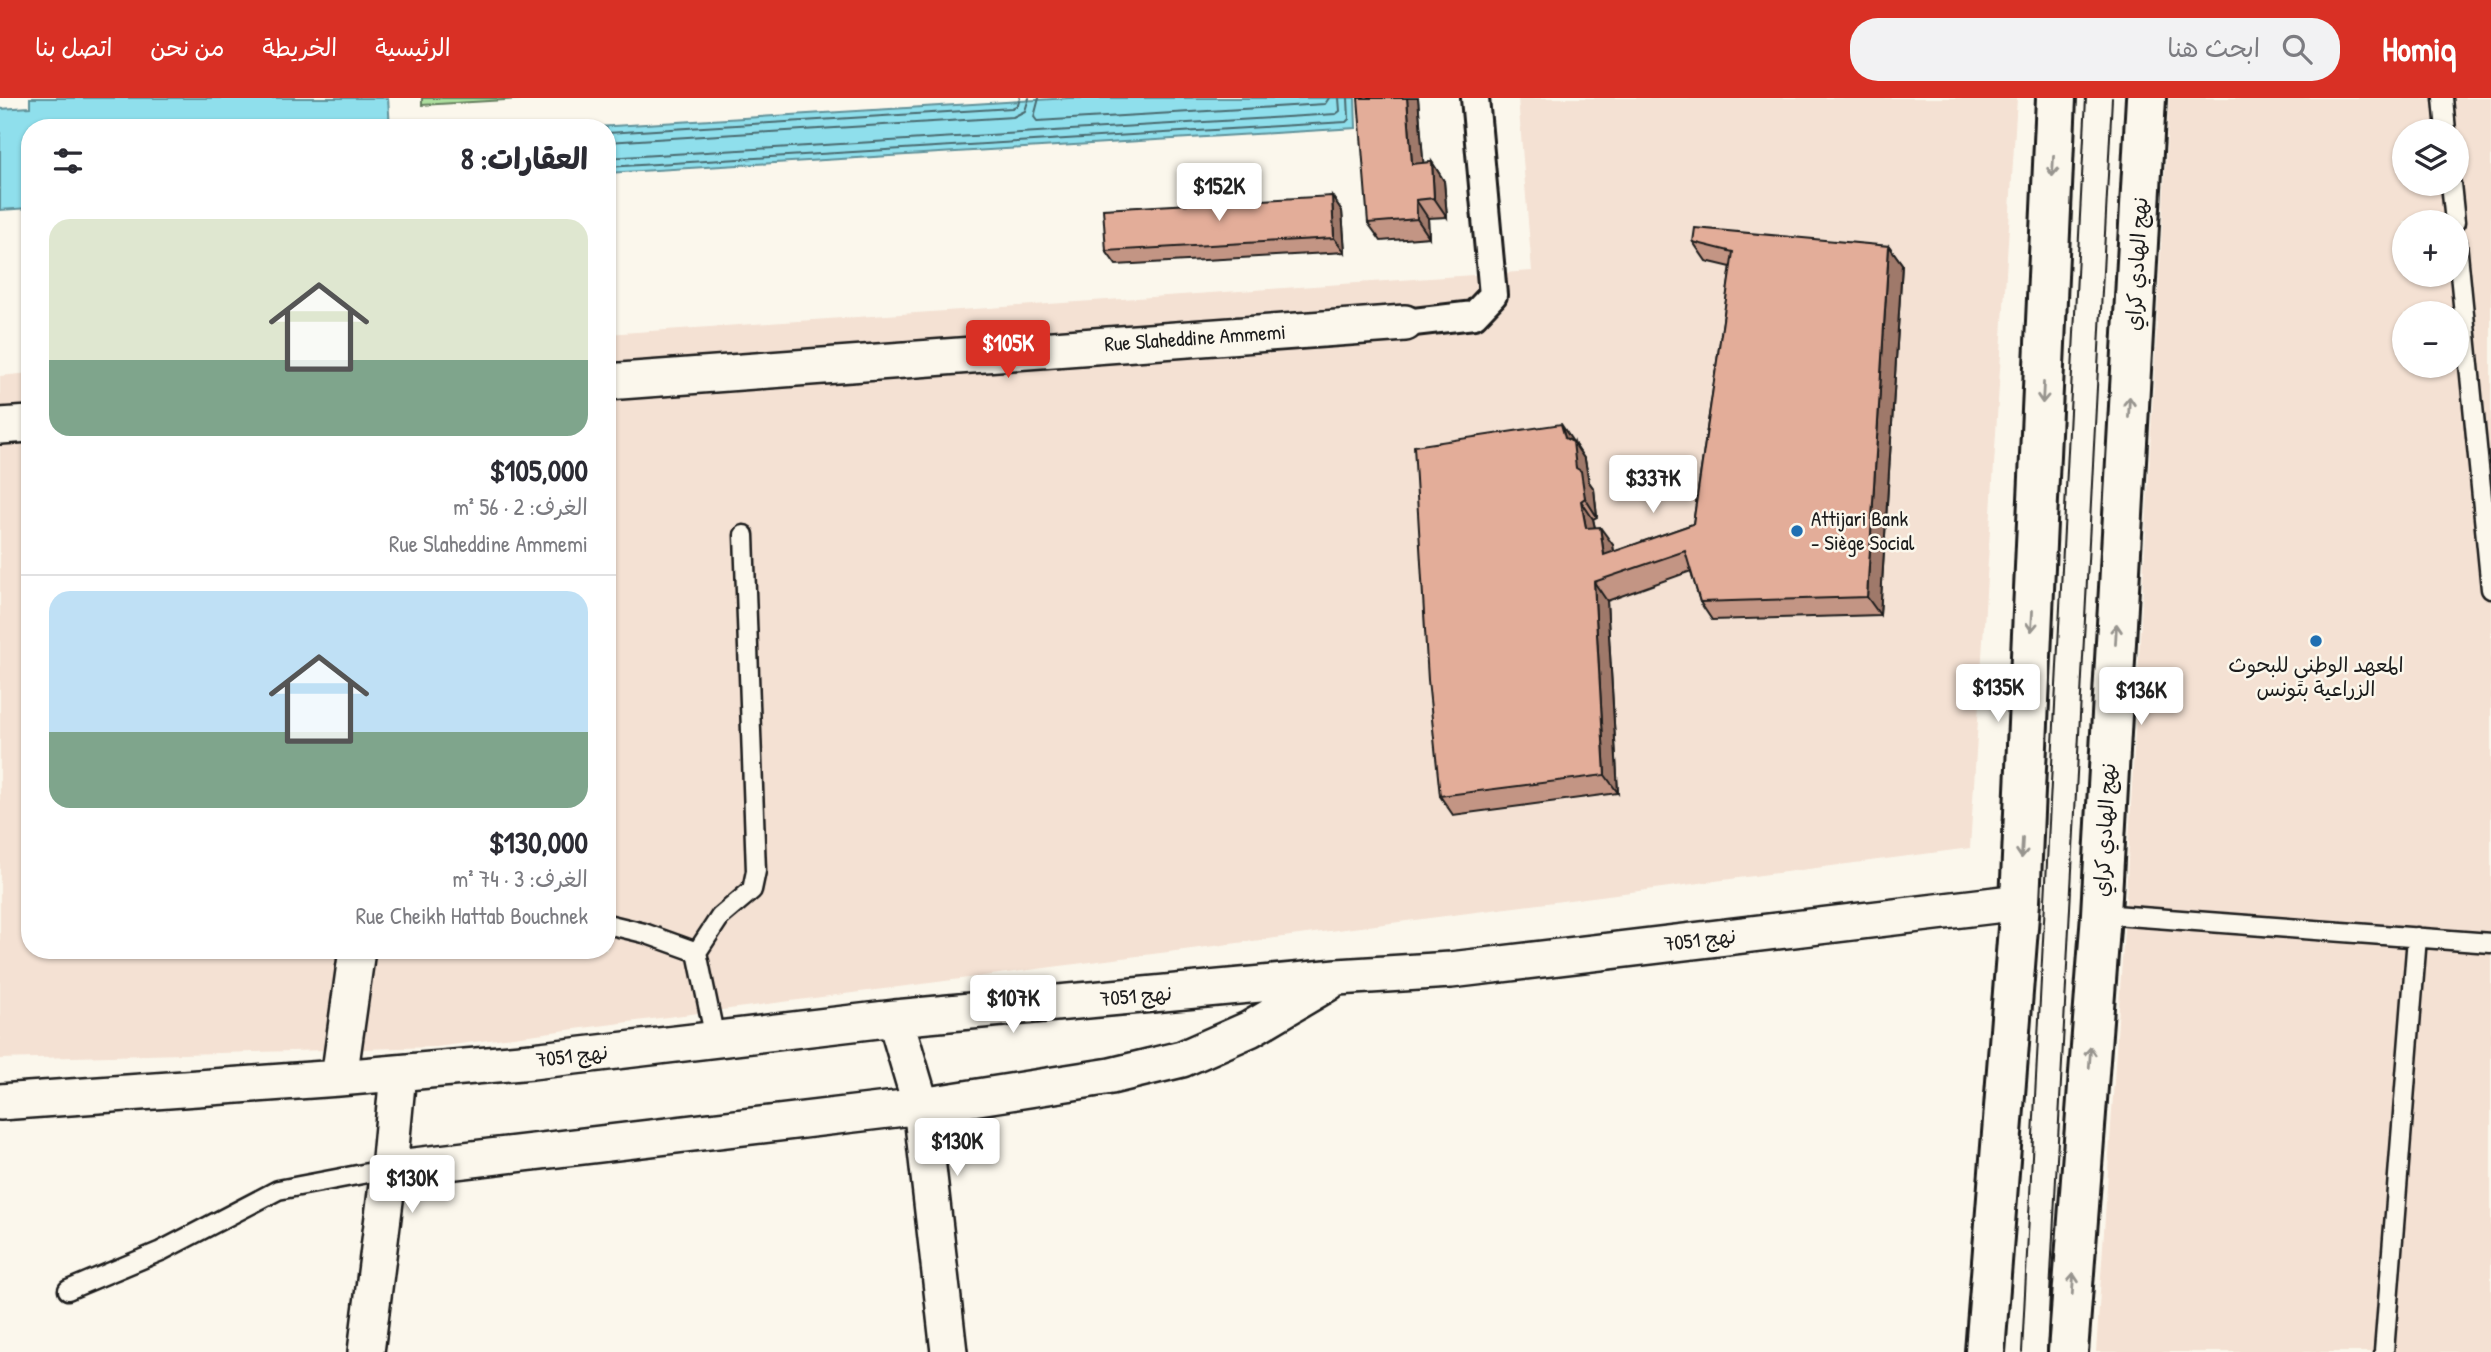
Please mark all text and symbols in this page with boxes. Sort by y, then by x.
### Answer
search box [1850,18,2340,81]
text: Homiq [2382,27,2456,71]
text: ابحث هنا [2167,30,2260,65]
icon: search [2278,30,2316,68]
text: اتصل بنا [35,31,112,63]
text: من نحن [150,31,224,63]
text: الخريطة [262,31,337,63]
text: الرئيسية [375,31,451,63]
map controls [2392,119,2469,378]
button: layers [2392,119,2469,196]
text: العقارات: 8 [461,138,588,178]
icon: filters [49,142,87,180]
one-way arrow [2047,154,2060,177]
pin: $152K [1170,164,1268,223]
text: $152K [1193,170,1245,201]
street label: نهج الهادي كراي [2119,196,2155,332]
button: + [2392,210,2469,287]
icon: home [256,264,382,390]
button: − [2392,301,2469,378]
street label: Rue Slaheddine Ammemi [1103,317,1287,358]
pin: $105K [959,320,1057,380]
text: $105K [982,327,1034,358]
one-way arrow [2036,382,2049,405]
one-way arrow [2123,397,2136,419]
text: $105,000 [489,450,588,490]
pin: $337K [1604,456,1702,515]
text: $337K [1625,462,1681,493]
text: الغرف: 2 · 56 m² [453,491,588,522]
place label: Attijari Bank - Siège Social [1811,504,1915,557]
marker: Attijari Bank - Siège Social [1789,523,1805,539]
text: Rue Slaheddine Ammemi [389,528,588,559]
one-way arrow [2026,609,2039,632]
one-way arrow [2110,623,2123,646]
marker: المعهد الوطني للبحوث الزراعية بتونس [2308,633,2324,649]
icon: home [256,636,382,762]
place label: المعهد الوطني للبحوث الزراعية بتونس [2228,650,2404,703]
pin: $135K [1949,664,2047,724]
pin: $136K [2092,668,2190,727]
text: $135K [1972,671,2024,702]
text: $136K [2115,674,2167,705]
street label: نهج الهادي كراي [2087,762,2123,898]
text: $130,000 [489,822,588,862]
one-way arrow [2016,836,2029,859]
text: الغرف: 3 · 74 m² [453,863,588,894]
text: Rue Cheikh Hattab Bouchnek [356,900,588,931]
street label: نهج 7051 [1662,921,1738,958]
pin: $107K [964,976,1062,1035]
street label: نهج 7051 [1099,978,1173,1013]
text: $107K [986,982,1040,1013]
street label: نهج 7051 [534,1037,610,1074]
one-way arrow [2084,1046,2097,1069]
pin: $130K [908,1118,1006,1178]
text: $130K [931,1125,983,1156]
pin: $130K [363,1156,461,1215]
text: $130K [386,1162,438,1193]
one-way arrow [2067,1273,2080,1296]

